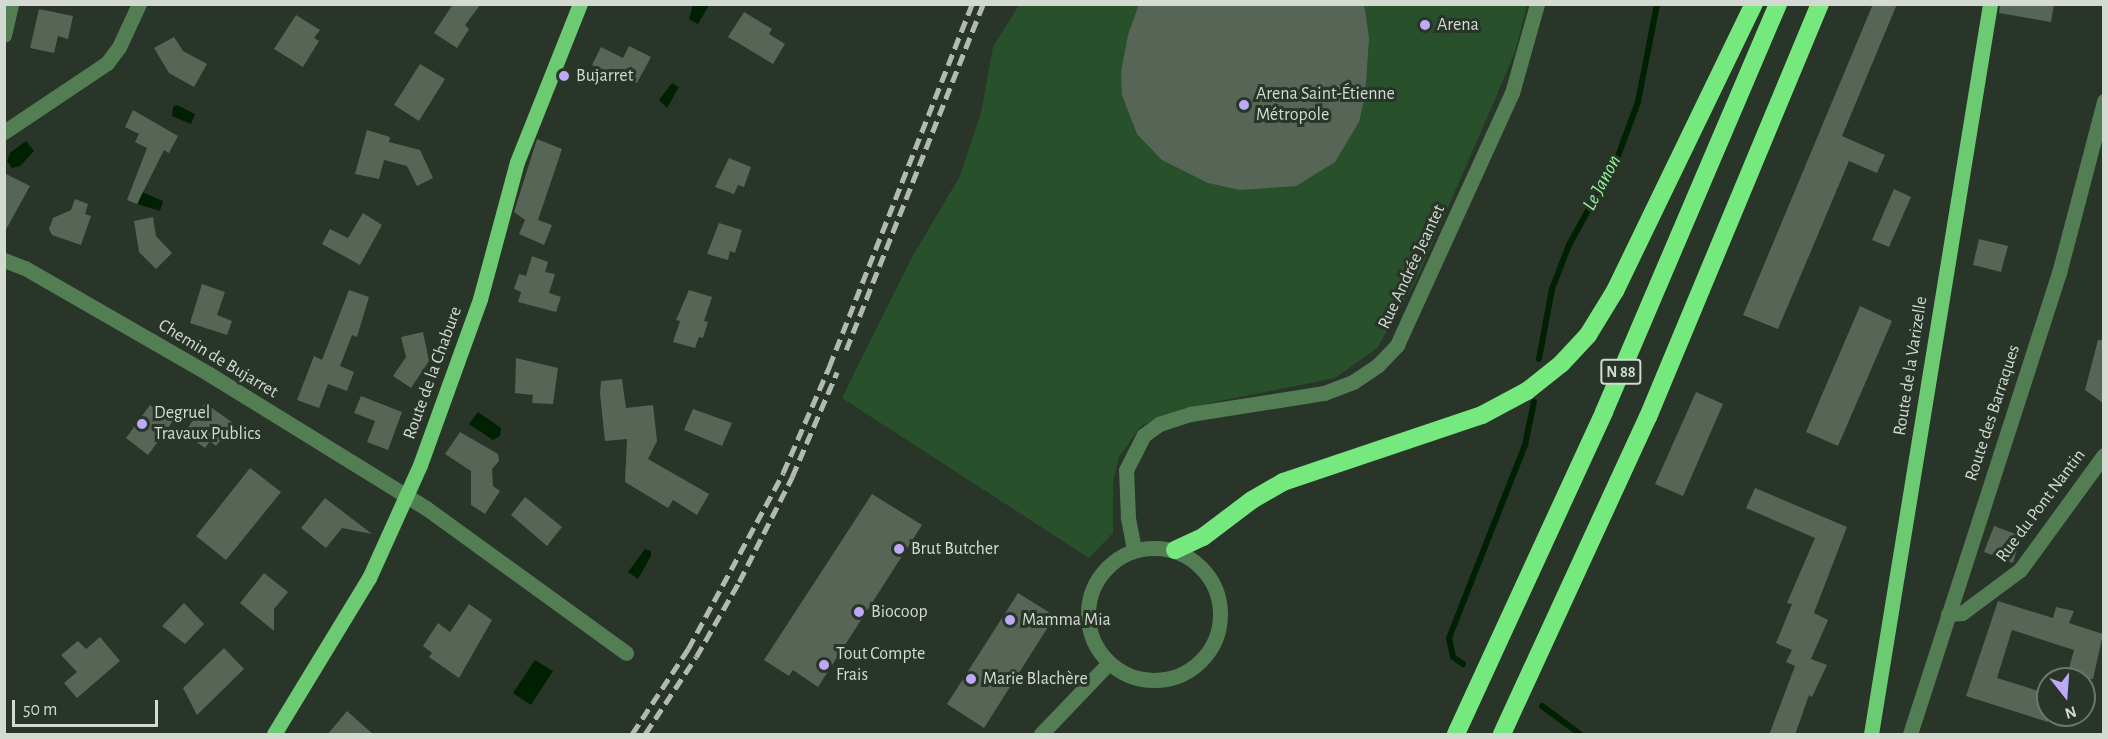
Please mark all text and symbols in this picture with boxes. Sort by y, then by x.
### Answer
place label: Arena [1437,14,1479,36]
marker: Arena [1418,18,1432,32]
place label: Bujarret [576,65,633,87]
marker: Bujarret [557,69,571,83]
place label: Arena Saint-Étienne Métropole [1256,84,1395,127]
marker: Arena Saint-Étienne Métropole [1237,98,1251,112]
water label: Le Janon [1577,151,1627,215]
street label: Rue Andrée Jeantet [1374,201,1450,333]
street label: Route de la Varizelle [1889,295,1933,437]
street label: Route de la Chabure [399,304,467,442]
street label: Chemin de Bujarret [154,315,282,403]
street label: Route des Barraques [1961,342,2025,484]
road number: N 88 [1600,359,1642,385]
place label: Degruel Travaux Publics [154,403,261,446]
marker: Degruel Travaux Publics [135,417,149,431]
street label: Rue du Pont Nantin [1992,445,2090,567]
place label: Brut Butcher [911,538,999,560]
marker: Brut Butcher [892,542,906,556]
place label: Biocoop [871,601,928,623]
marker: Biocoop [852,605,866,619]
place label: Mamma Mia [1022,609,1111,631]
marker: Mamma Mia [1003,613,1017,627]
place label: Tout Compte Frais [836,644,925,686]
marker: Tout Compte Frais [817,658,831,672]
north arrow [2036,667,2096,727]
place label: Marie Blachère [983,668,1088,690]
marker: Marie Blachère [964,672,978,686]
scale bar [15,688,160,726]
text: 50 m [23,701,57,719]
text: N [2063,703,2078,722]

